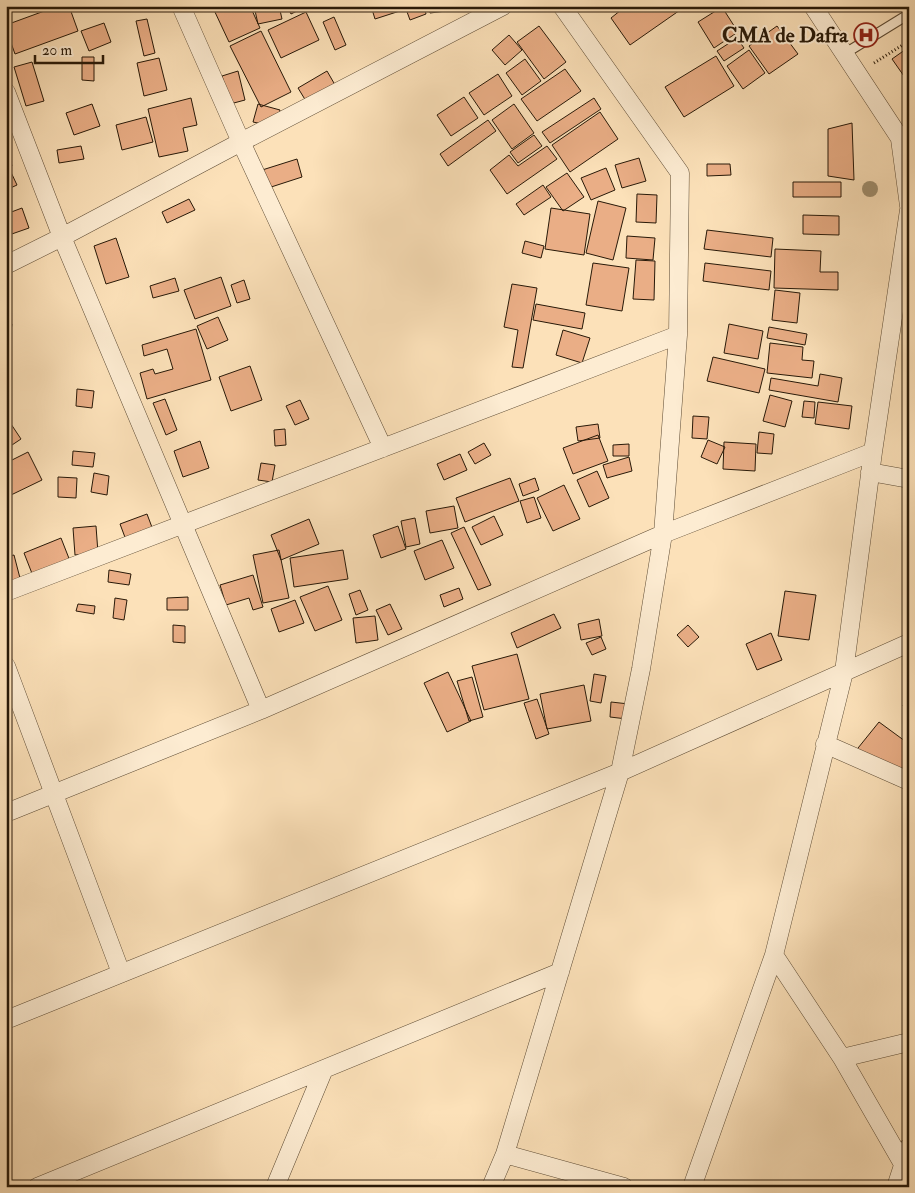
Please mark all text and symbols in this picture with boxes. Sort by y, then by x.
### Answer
place label: CMA de Dafra [722,22,849,49]
hospital icon: CMA de Dafra [853,22,879,48]
scale bar [35,32,102,64]
text: 20 m [42,41,72,60]

